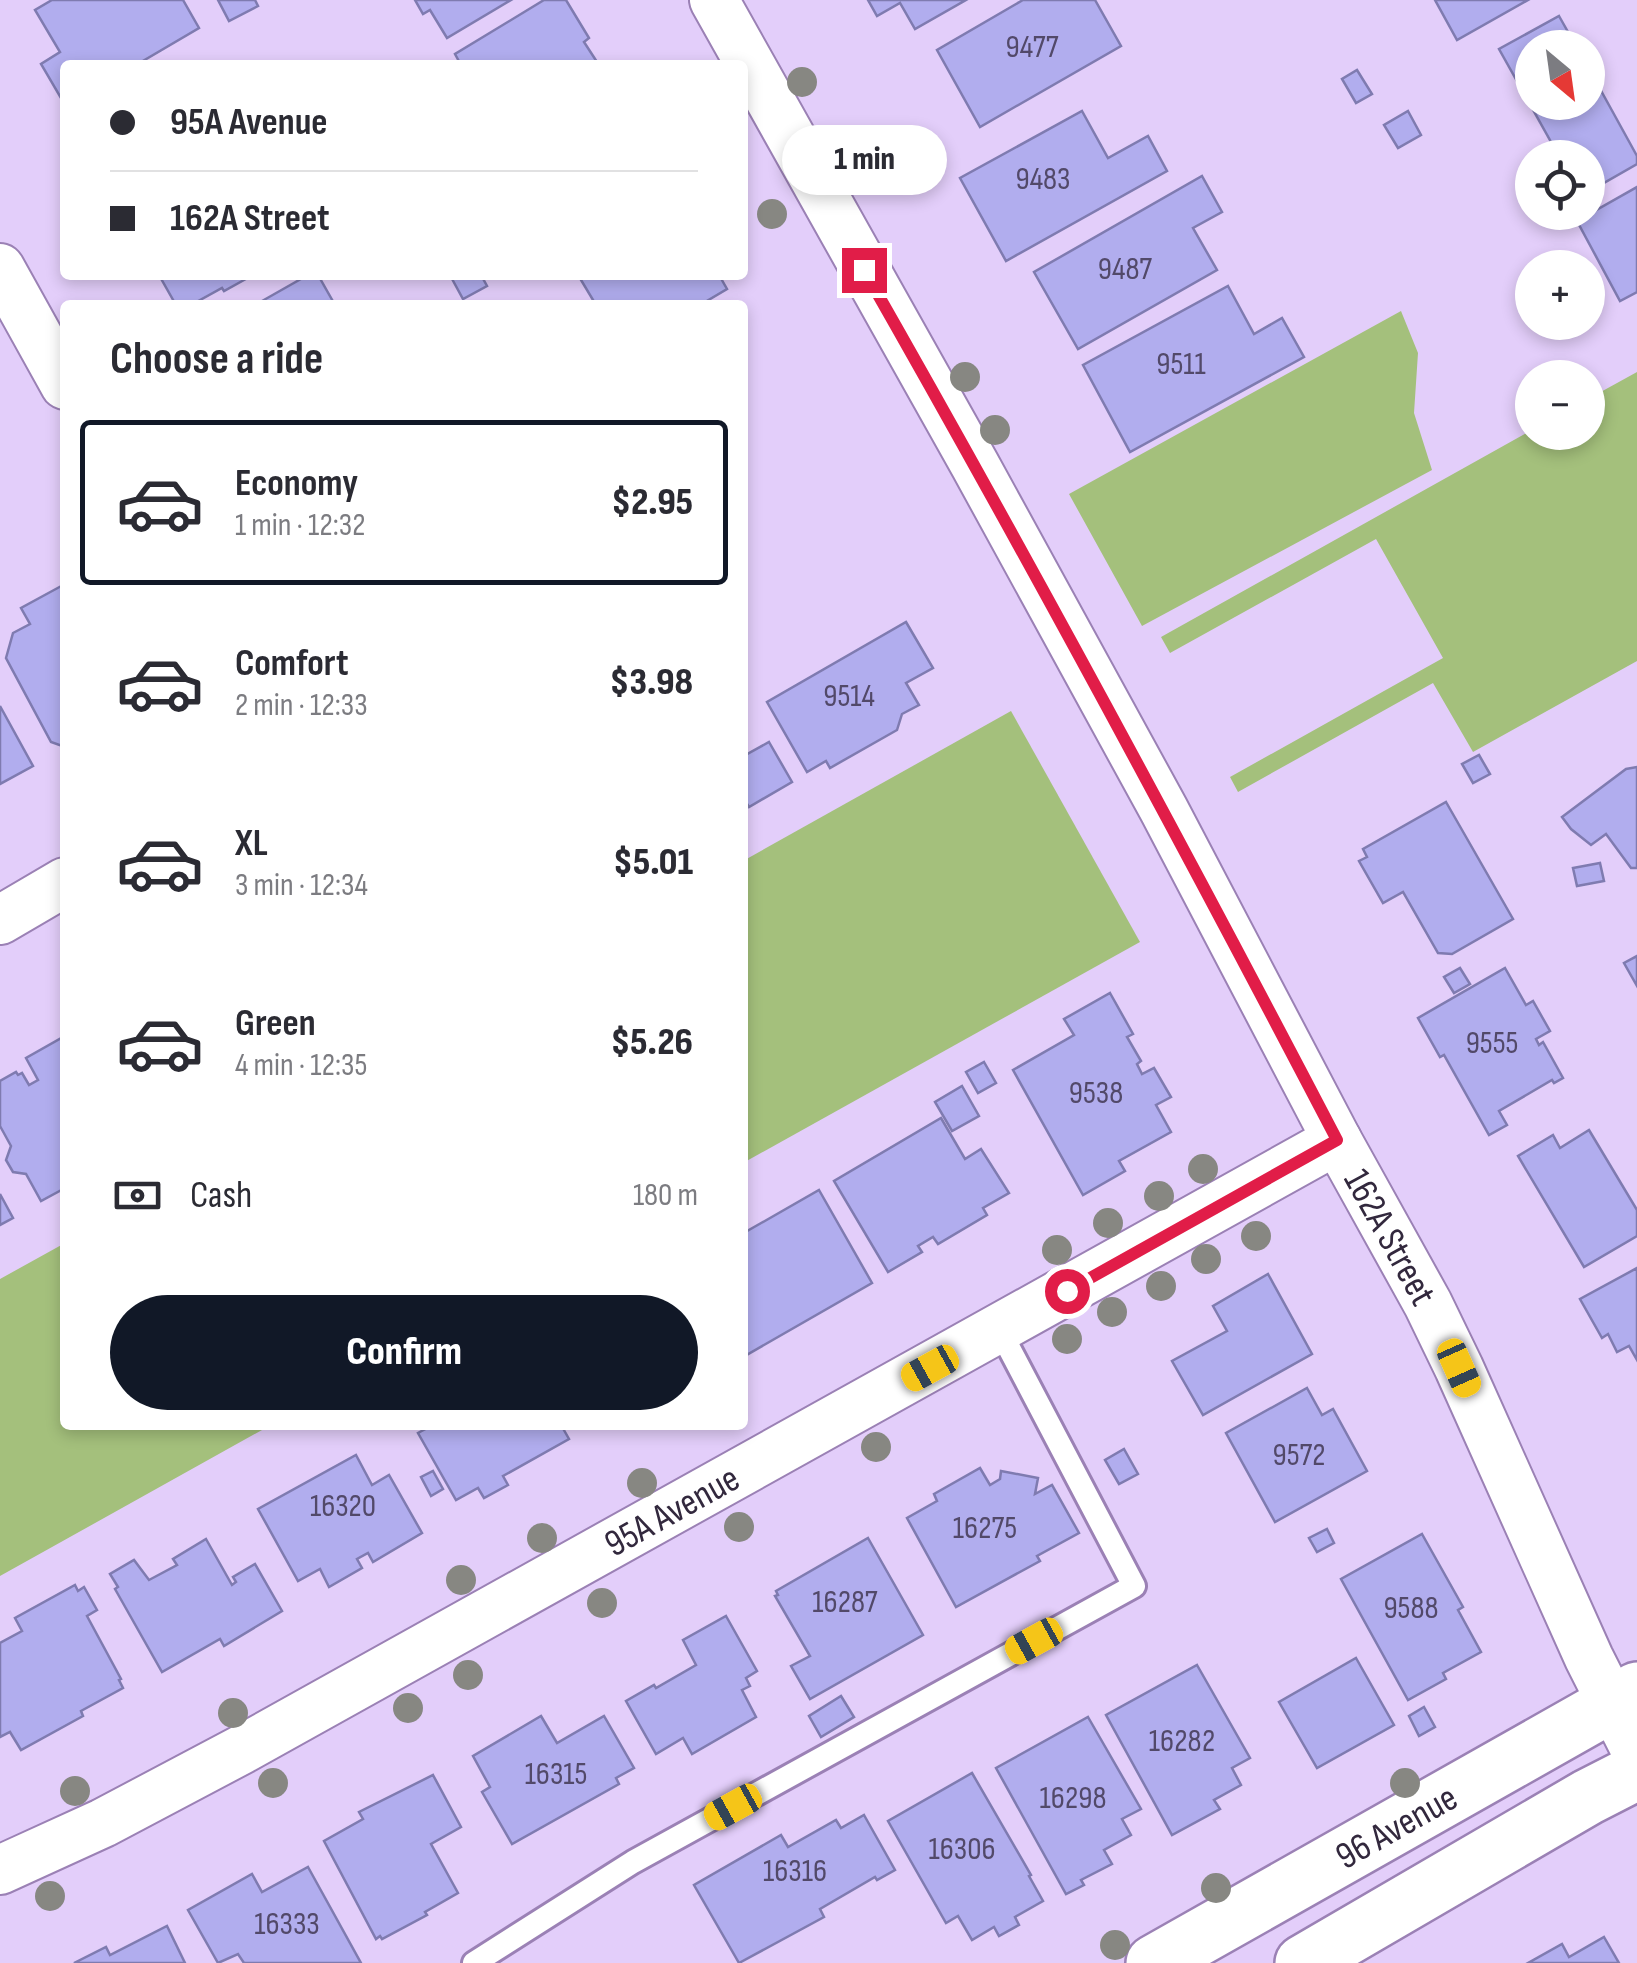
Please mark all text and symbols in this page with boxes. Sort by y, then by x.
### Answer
house number: 9477 [1006,28,1059,67]
north arrow [1515,30,1605,120]
map controls [1515,30,1605,450]
text: 95A Avenue [170,100,328,145]
callout: 1 min [782,125,946,195]
text: 1 min [834,140,895,179]
button: locate [1515,140,1605,230]
house number: 9483 [1015,160,1071,199]
text: 162A Street [170,196,330,241]
route end [842,248,887,293]
house number: 9487 [1098,250,1152,289]
button: + [1515,250,1605,340]
text: Choose a ride [110,332,323,387]
house number: 9511 [1156,345,1206,384]
button: − [1515,360,1605,450]
icon: car [115,458,205,548]
text: Economy [235,461,358,506]
text: $2.95 [612,480,693,525]
text: 1 min · 12:32 [235,506,365,545]
icon: car [115,638,205,728]
text: Comfort [235,641,349,686]
text: $3.98 [610,660,693,705]
house number: 9514 [823,677,875,716]
text: 2 min · 12:33 [235,686,368,725]
icon: car [115,818,205,908]
text: XL [235,821,268,866]
text: $5.01 [613,840,693,885]
text: 3 min · 12:34 [235,866,368,905]
icon: car [115,998,205,1088]
text: Green [235,1001,316,1046]
text: $5.26 [611,1020,693,1065]
house number: 9555 [1466,1024,1518,1063]
text: 4 min · 12:35 [235,1046,367,1085]
house number: 9538 [1069,1074,1123,1113]
street label: 162A Street [1334,1162,1445,1313]
icon: cash [110,1168,165,1223]
text: Cash [190,1173,252,1218]
text: 180 m [633,1176,698,1215]
route start [1045,1269,1090,1314]
button: Confirm [110,1295,698,1410]
car [1433,1334,1485,1402]
car [896,1340,964,1396]
house number: 9572 [1273,1436,1325,1475]
street label: 95A Avenue [597,1456,748,1567]
house number: 16320 [310,1487,376,1526]
house number: 16275 [953,1509,1017,1548]
house number: 16287 [812,1583,878,1622]
house number: 9588 [1383,1589,1439,1628]
car [1000,1613,1068,1669]
house number: 16282 [1149,1722,1215,1761]
house number: 16315 [525,1755,587,1794]
street label: 96 Avenue [1328,1775,1465,1880]
car [699,1779,767,1835]
house number: 16298 [1040,1779,1106,1818]
house number: 16306 [929,1830,995,1869]
house number: 16316 [763,1852,827,1891]
house number: 16333 [254,1905,320,1944]

